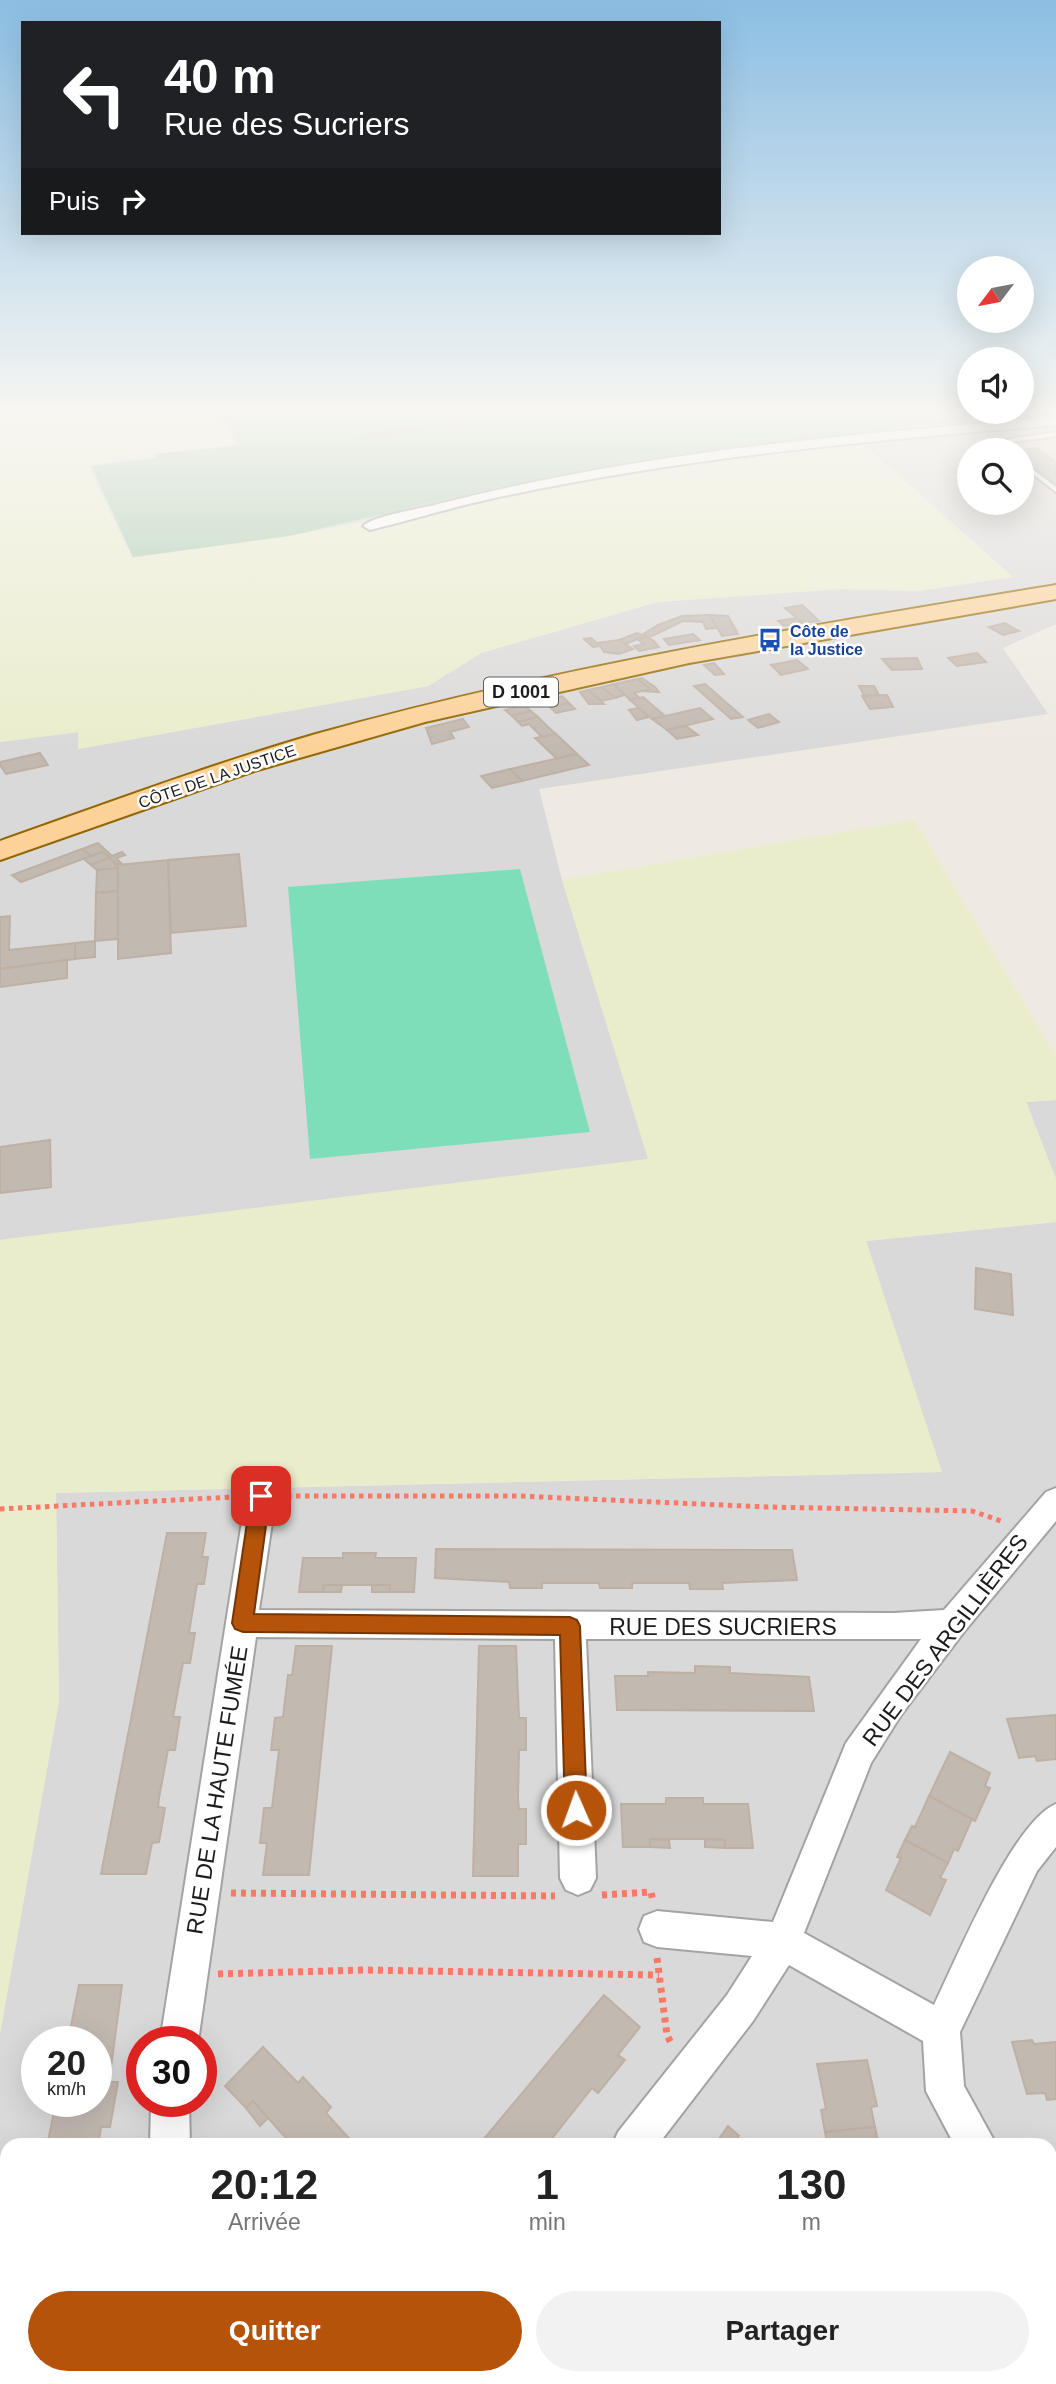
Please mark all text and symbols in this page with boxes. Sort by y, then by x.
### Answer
icon: left [49,49,140,140]
text: 40 m [164,49,276,103]
text: Rue des Sucriers [164,106,409,142]
icon: right [114,182,152,220]
text: Puis [49,186,100,216]
north arrow [957,256,1034,332]
map controls [957,256,1034,515]
button: sound [957,347,1034,424]
button: search [957,438,1034,515]
place label: Côte de la Justice [790,623,863,658]
bus stop icon: Côte de la Justice [756,626,784,654]
road number: D 1001 [484,678,558,706]
street label: CÔTE DE LA JUSTICE [136,741,298,811]
pin [231,1466,291,1526]
icon: arrive [242,1477,280,1515]
street label: RUE DES ARGILLIÈRES [857,1529,1033,1751]
street label: RUE DES SUCRIERS [609,1614,837,1640]
street label: RUE DE LA HAUTE FUMÉE [181,1644,253,1936]
position arrow [539,1773,613,1847]
speed limit sign: 30 [126,2026,217,2117]
text: 20 [47,2043,86,2082]
text: km/h [47,2079,86,2099]
text: 20:12 [211,2161,318,2208]
text: 1 [535,2161,559,2208]
text: 130 [776,2161,846,2208]
text: Arrivée [228,2209,301,2235]
text: min [529,2209,566,2235]
text: m [802,2209,821,2235]
button: Quitter [28,2291,522,2371]
button: Partager [536,2291,1029,2371]

